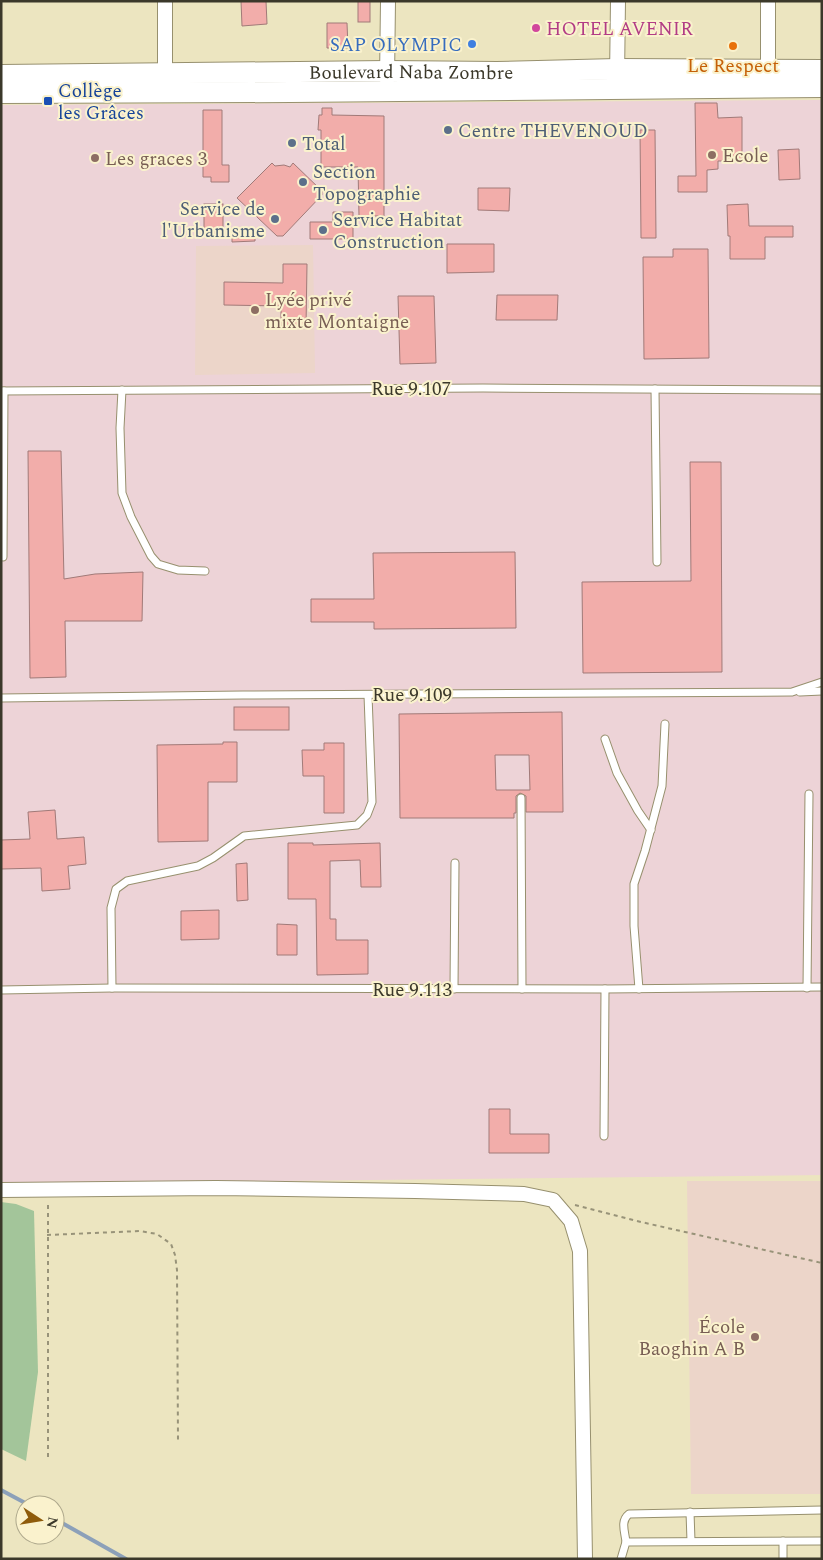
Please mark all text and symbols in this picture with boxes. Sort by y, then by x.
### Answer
place label: HOTEL AVENIR [546,15,693,44]
marker: HOTEL AVENIR [530,22,542,34]
place label: SAP OLYMPIC [330,31,462,60]
marker: SAP OLYMPIC [466,38,478,50]
marker: Le Respect [727,40,739,52]
place label: Le Respect [687,52,779,81]
street label: Boulevard Naba Zombre [309,58,514,88]
place label: Collège les Grâces [58,77,144,128]
marker: Collège les Grâces [42,95,54,107]
place label: Centre THEVENOUD [458,117,648,146]
marker: Centre THEVENOUD [442,124,454,136]
place label: Total [302,130,346,159]
marker: Total [286,137,298,149]
place label: Ecole [722,142,769,171]
place label: Les graces 3 [105,145,208,174]
marker: Ecole [706,149,718,161]
marker: Les graces 3 [89,152,101,164]
place label: Section Topographie [313,158,420,209]
marker: Section Topographie [297,176,309,188]
place label: Service de l'Urbanisme [161,195,265,246]
place label: Service Habitat Construction [333,206,463,257]
marker: Service de l'Urbanisme [269,213,281,225]
marker: Service Habitat Construction [317,224,329,236]
place label: Lyée privé mixte Montaigne [265,286,409,337]
marker: Lyée privé mixte Montaigne [249,304,261,316]
street label: Rue 9.107 [371,375,451,404]
street label: Rue 9.109 [372,681,452,710]
street label: Rue 9.113 [372,976,452,1005]
place label: École Baoghin A B [639,1313,745,1364]
marker: École Baoghin A B [749,1331,761,1343]
north arrow [15,1495,65,1545]
text: N [41,1515,64,1530]

